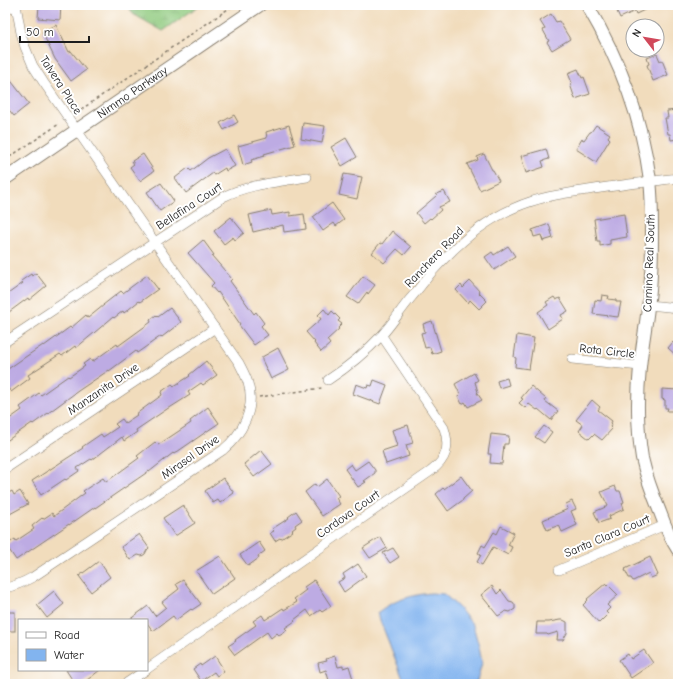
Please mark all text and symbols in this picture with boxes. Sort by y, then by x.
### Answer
scale bar [20,18,89,44]
north arrow [625,18,665,58]
text: 50 m [26,25,54,39]
text: N [629,27,644,40]
street label: Talvera Place [37,53,85,117]
street label: Nimmo Parkway [94,63,171,121]
street label: Bellafina Court [153,179,225,233]
street label: Camino Real South [640,214,658,312]
street label: Ranchero Road [402,224,466,290]
street label: Rota Circle [579,341,635,361]
street label: Manzanita Drive [65,360,141,418]
street label: Mirasol Drive [158,432,222,482]
street label: Cordova Court [314,487,383,541]
street label: Santa Clara Court [562,511,652,560]
legend [18,619,148,671]
text: Road [54,628,80,642]
text: Water [54,648,84,662]

